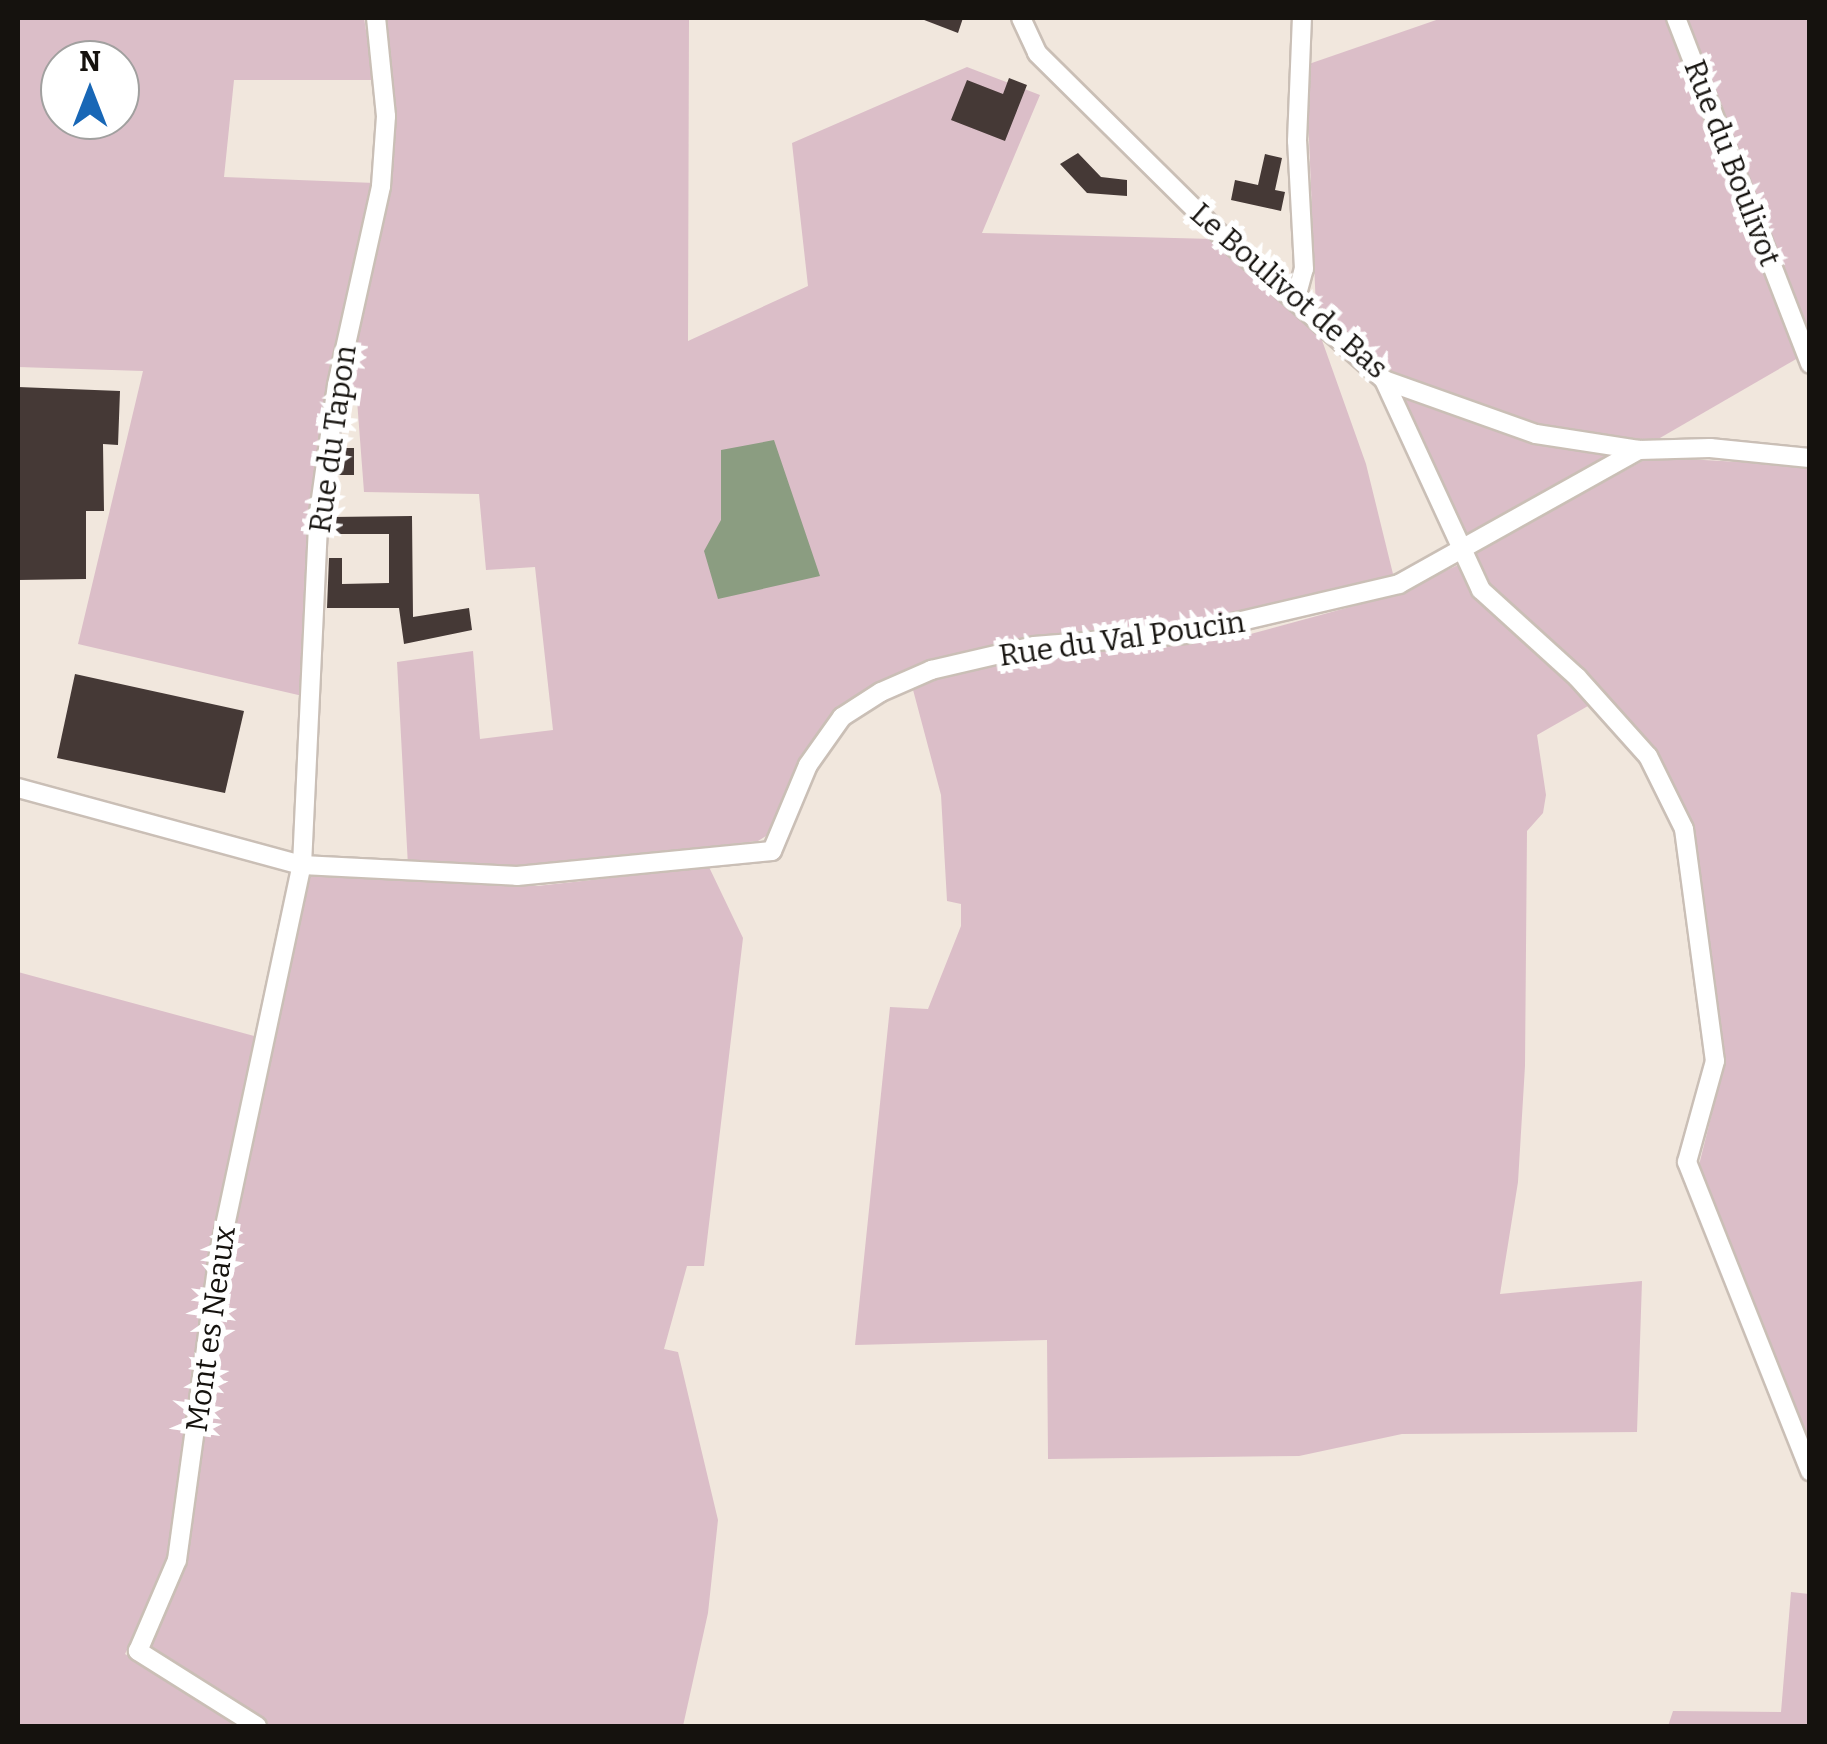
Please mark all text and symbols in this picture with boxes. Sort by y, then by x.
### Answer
north arrow [40,40,140,140]
text: N [79,45,101,78]
street label: Rue du Boulivot [1676,55,1788,271]
street label: Le Boulivot de Bas [1183,196,1395,386]
street label: Rue du Tapon [302,343,364,535]
street label: Rue du Val Poucin [997,604,1247,674]
street label: Mont es Neaux [179,1224,243,1434]

